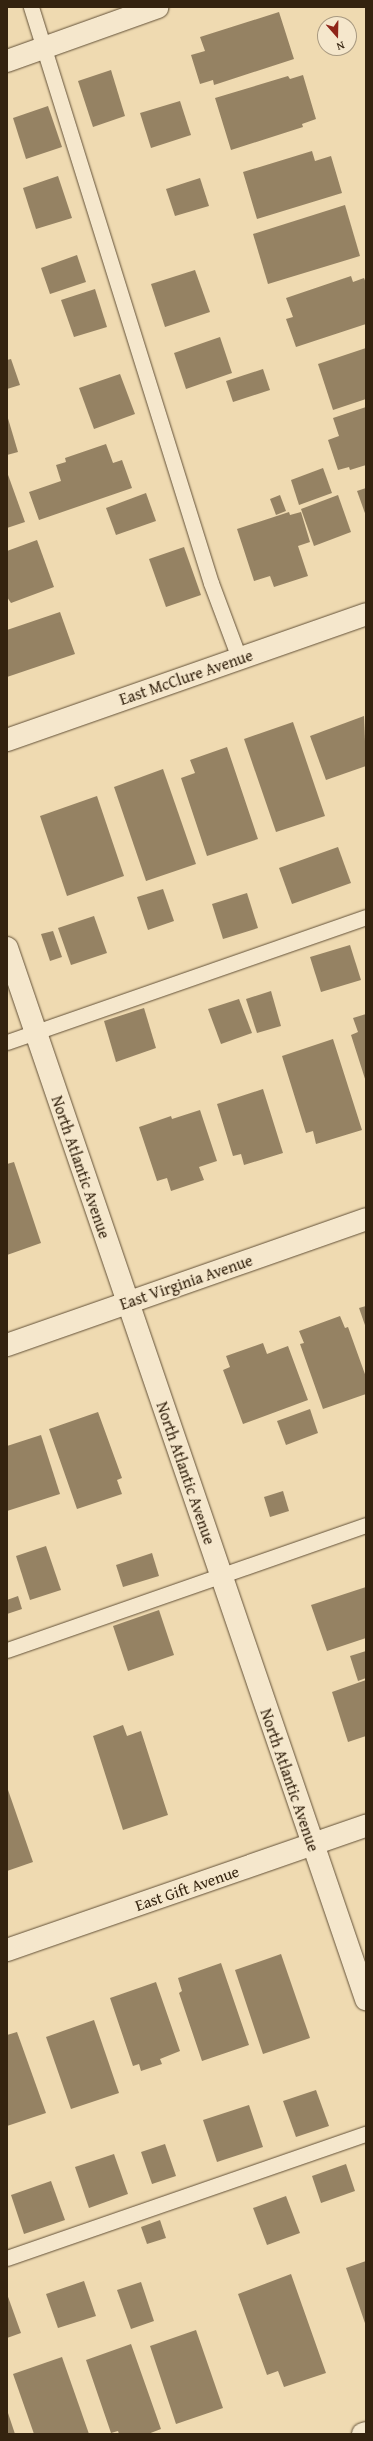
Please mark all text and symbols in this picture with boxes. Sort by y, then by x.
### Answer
north arrow [317,16,357,56]
text: N [335,38,347,55]
street label: East McClure Avenue [117,645,255,709]
street label: North Atlantic Avenue [48,1093,114,1241]
street label: East Virginia Avenue [117,1250,255,1314]
street label: North Atlantic Avenue [153,1399,219,1547]
street label: North Atlantic Avenue [257,1706,323,1854]
street label: East Gift Avenue [133,1861,241,1915]

